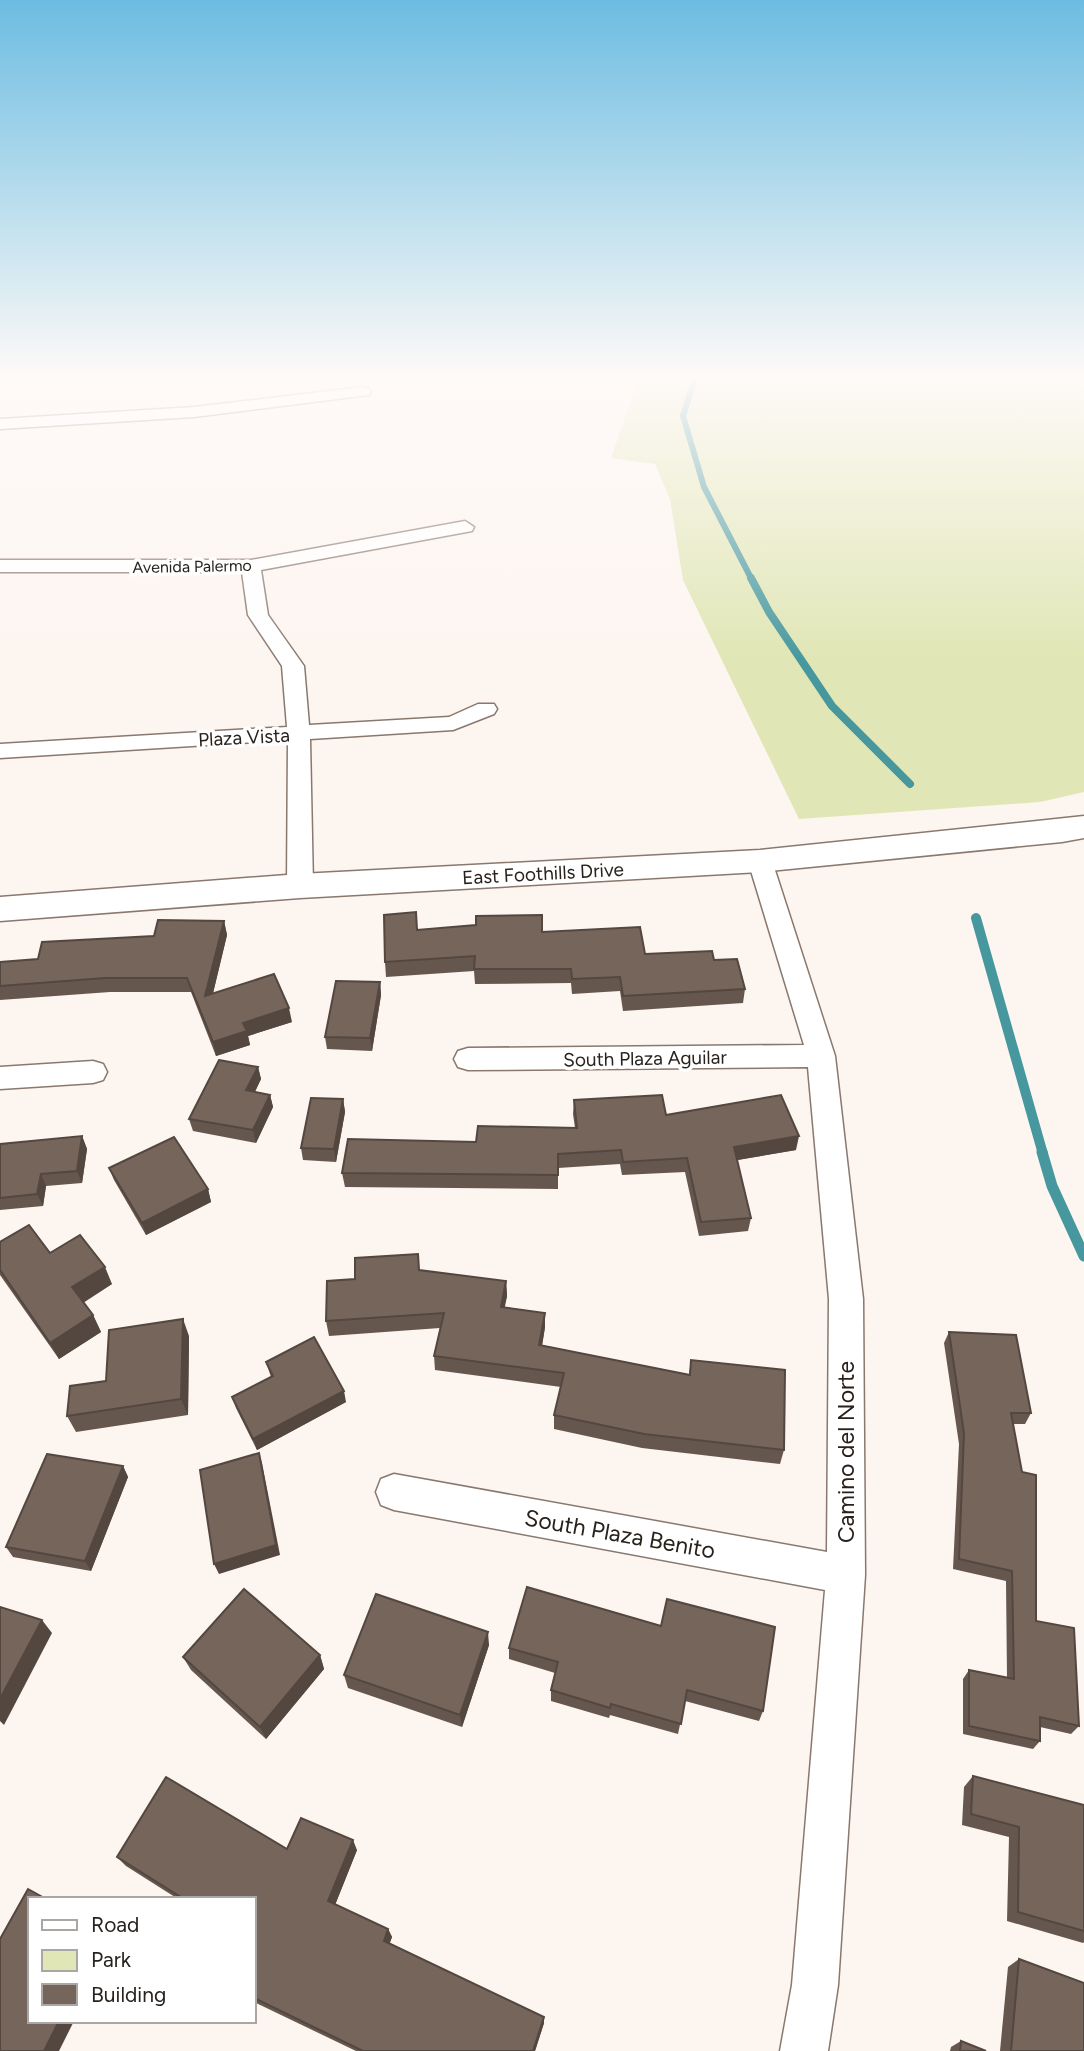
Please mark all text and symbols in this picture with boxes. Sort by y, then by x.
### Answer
street label: Avenida Palermo [132,556,252,577]
street label: Plaza Vista [198,724,290,751]
street label: East Foothills Drive [462,858,624,889]
street label: South Plaza Aguilar [563,1046,728,1071]
street label: Camino del Norte [832,1361,860,1543]
street label: South Plaza Benito [522,1503,718,1565]
legend [28,1897,256,2023]
text: Road [91,1912,139,1937]
text: Park [91,1947,132,1972]
text: Building [91,1982,166,2007]

